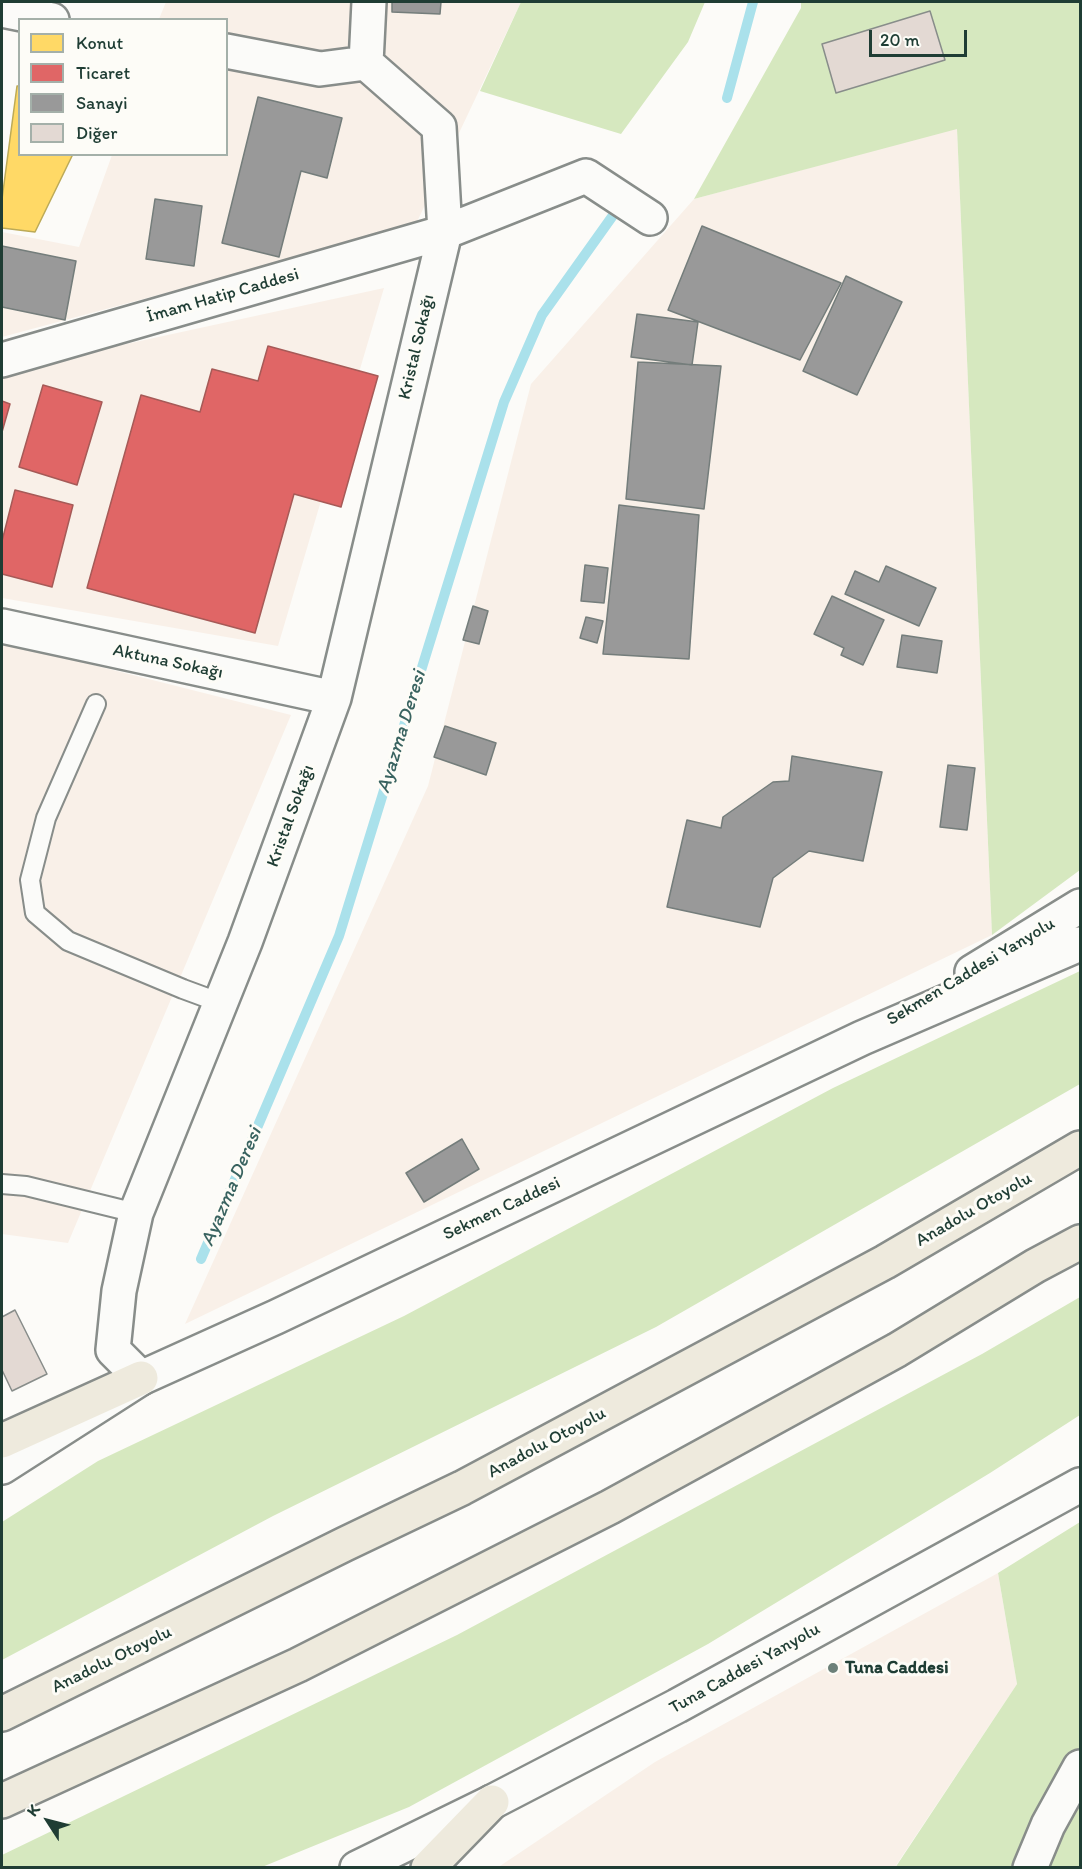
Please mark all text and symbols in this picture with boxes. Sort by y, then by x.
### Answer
legend [18,18,228,156]
scale bar [872,18,970,56]
text: 20 m [880,29,920,51]
text: Konut [76,32,123,54]
text: Ticaret [76,62,130,84]
text: Sanayi [76,92,128,114]
text: Diğer [76,122,117,144]
street label: İmam Hatip Caddesi [144,264,302,328]
street label: Kristal Sokağı [394,292,440,402]
street label: Aktuna Sokağı [111,640,225,684]
water label: Ayazma Deresi [372,668,432,796]
street label: Kristal Sokağı [263,762,319,870]
street label: Sekmen Caddesi Yanyolu [883,913,1059,1031]
water label: Ayazma Deresi [196,1124,268,1250]
street label: Anadolu Otoyolu [912,1168,1036,1252]
street label: Sekmen Caddesi [440,1172,564,1246]
street label: Anadolu Otoyolu [484,1403,610,1483]
street label: Tuna Caddesi Yanyolu [666,1619,824,1719]
street label: Anadolu Otoyolu [49,1622,175,1698]
place label: Tuna Caddesi [845,1657,949,1679]
marker: Tuna Caddesi [826,1661,840,1675]
north arrow [18,1791,78,1851]
text: K [22,1800,44,1820]

